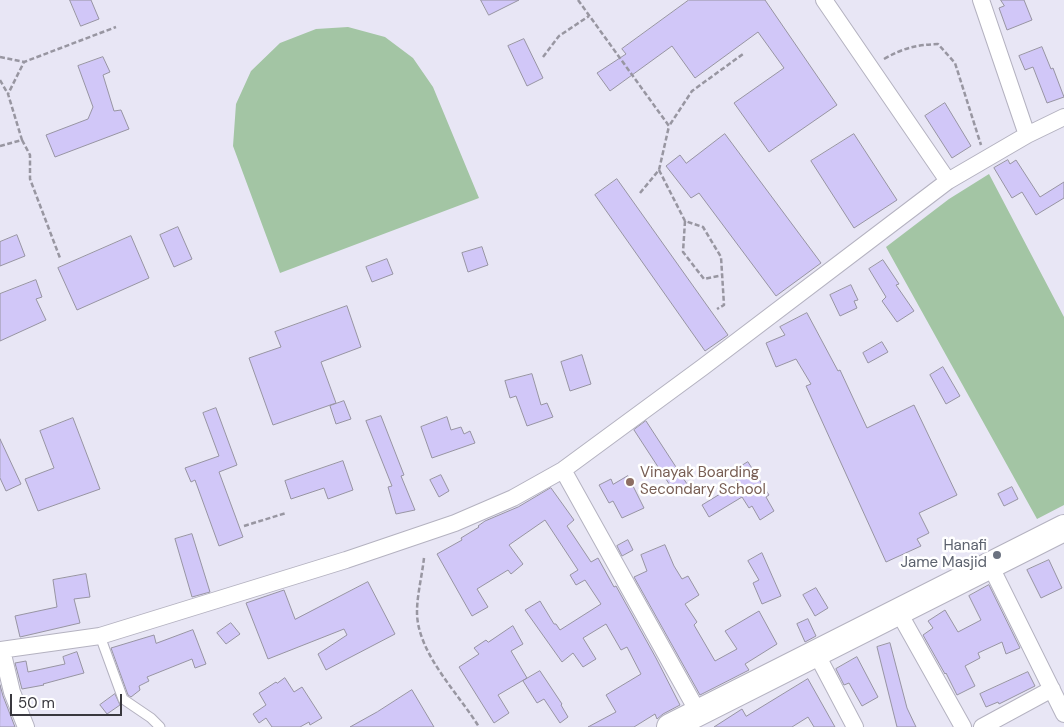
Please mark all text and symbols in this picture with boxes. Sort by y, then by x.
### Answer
place label: Vinayak Boarding Secondary School [640,464,766,499]
marker: Vinayak Boarding Secondary School [624,476,636,488]
place label: Hanafi Jame Masjid [900,537,987,572]
marker: Hanafi Jame Masjid [991,549,1003,561]
scale bar [12,684,125,716]
text: 50 m [18,693,55,713]

